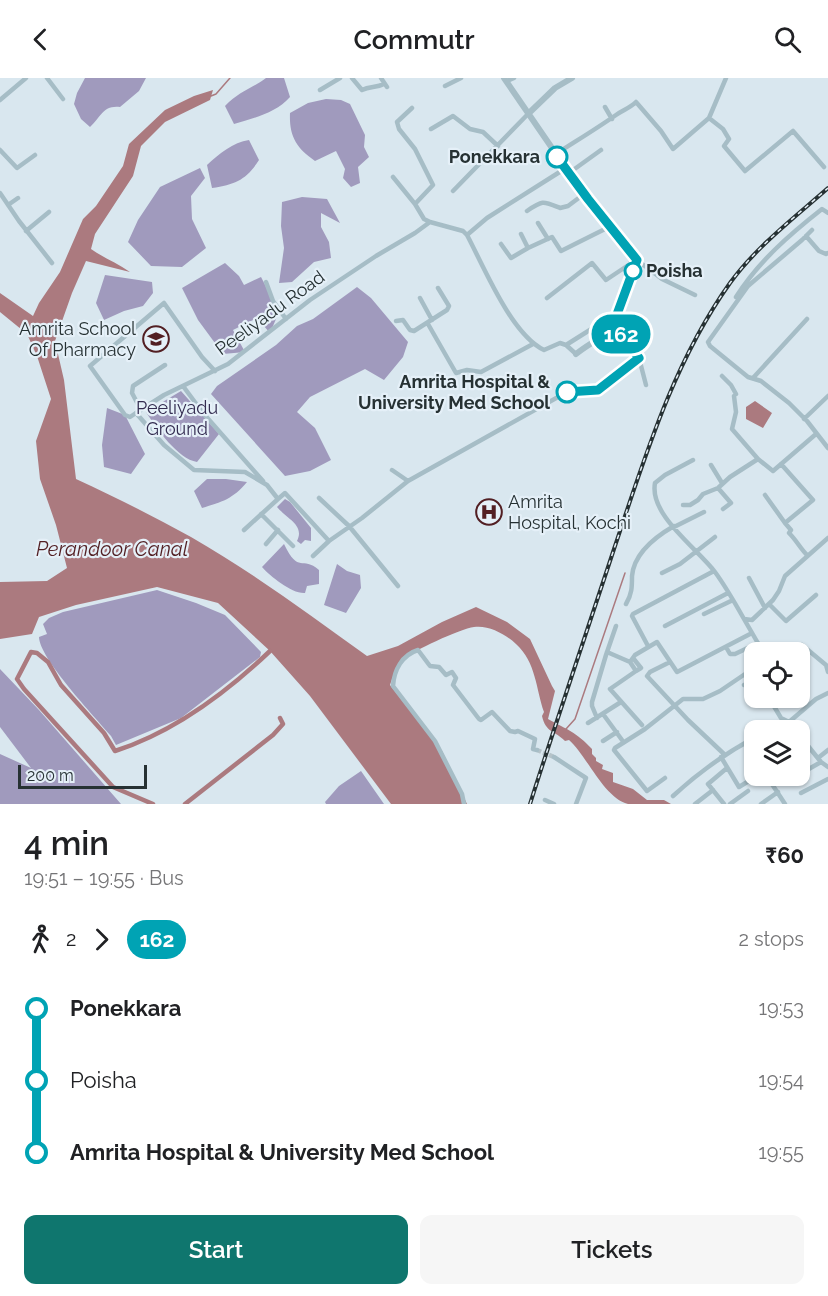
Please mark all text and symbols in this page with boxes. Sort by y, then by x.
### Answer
icon: back [24,23,57,56]
icon: search [771,23,804,56]
text: Commutr [353,24,475,55]
place label: Ponekkara [449,146,540,167]
marker: Ponekkara [546,146,568,168]
place label: Poisha [646,260,703,281]
marker: Poisha [624,262,642,280]
street label: Peeliyadu Road [211,266,328,359]
line badge: 162 [586,314,656,354]
place label: Amrita School Of Pharmacy [19,318,136,360]
text: 162 [604,322,638,347]
school or university icon: Amrita School Of Pharmacy [141,324,171,354]
place label: Amrita Hospital & University Med School [358,371,550,413]
marker: Amrita Hospital & University Med School [556,381,578,403]
park label: Peeliyadu Ground [136,397,218,439]
place label: Amrita Hospital, Kochi [508,491,631,533]
hospital icon: Amrita Hospital, Kochi [474,497,504,527]
water label: Perandoor Canal [36,537,188,561]
map controls [744,642,810,786]
button: locate [744,642,810,708]
button: layers [744,720,810,786]
scale bar [18,762,147,790]
text: 200 m [27,766,74,785]
text: 4 min [24,824,109,863]
text: ₹60 [765,842,804,868]
text: 19:51 – 19:55 · Bus [24,866,184,890]
icon: walk [24,923,57,956]
icon: forward [85,923,118,956]
text: 2 [66,927,76,951]
text: 162 [139,927,174,952]
text: 2 stops [738,927,804,951]
text: Ponekkara [70,995,181,1021]
text: 19:53 [758,996,804,1020]
text: Poisha [70,1067,137,1093]
text: 19:54 [758,1068,804,1092]
text: Amrita Hospital & University Med School [70,1139,494,1165]
text: 19:55 [758,1140,804,1164]
button: Start [24,1215,408,1284]
button: Tickets [420,1215,804,1284]

